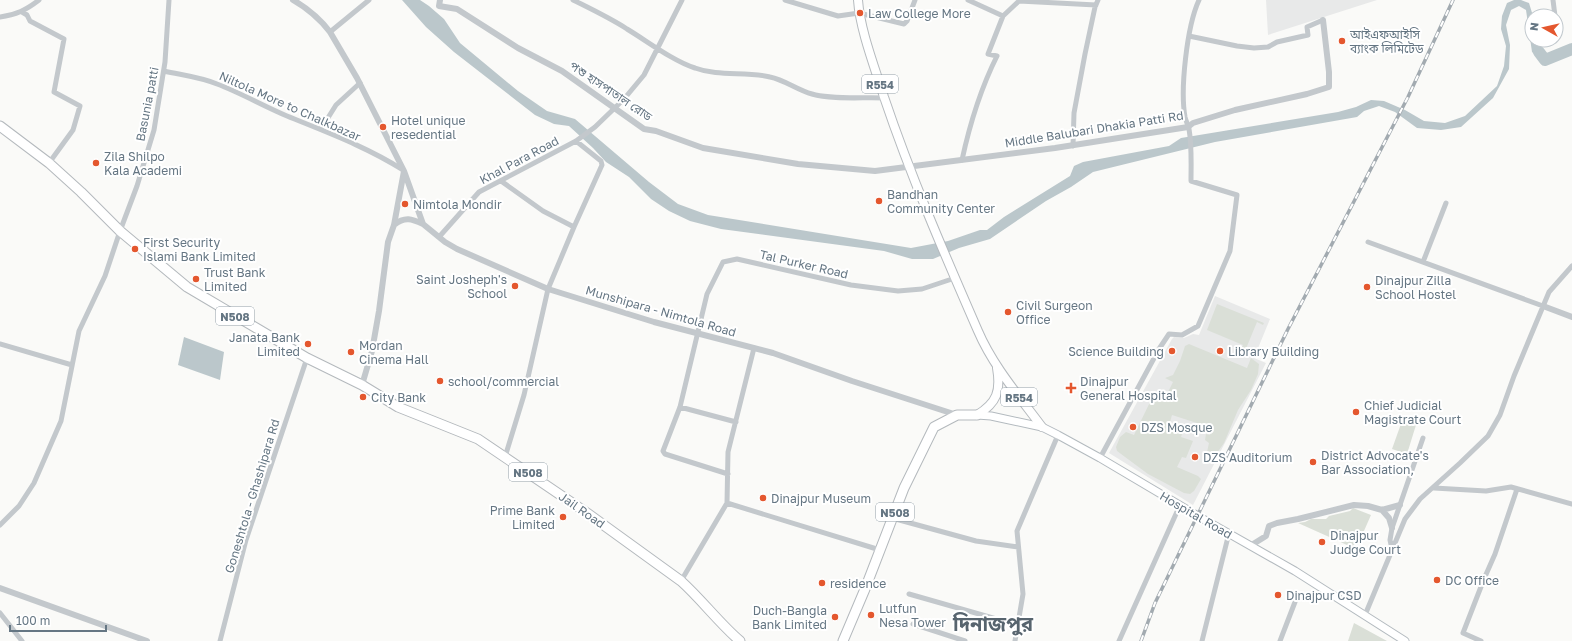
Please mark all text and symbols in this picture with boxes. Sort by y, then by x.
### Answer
place label: Law College More [868,6,971,21]
marker: Law College More [855,8,865,18]
north arrow [1524,8,1564,48]
text: N [1527,21,1541,32]
place label: আইএফআইসি ব্যাংক লিমিটেড [1349,27,1424,56]
marker: আইএফআইসি ব্যাংক লিমিটেড [1337,36,1347,46]
street label: পশু হাসপাতাল রোড [567,58,655,124]
street label: Basunia patti [132,65,162,143]
street label: Niltola More to Chalkbazar [217,68,363,144]
road number: R554 [862,75,898,93]
street label: Middle Balubari Dhakia Patti Rd [1004,107,1184,151]
place label: Hotel unique resedential [391,113,465,142]
marker: Hotel unique resedential [378,122,388,132]
street label: Khal Para Road [477,133,561,187]
place label: Zila Shilpo Kala Academi [104,149,182,178]
marker: Zila Shilpo Kala Academi [91,158,101,168]
place label: Bandhan Community Center [887,187,995,216]
marker: Bandhan Community Center [874,196,884,206]
place label: Nimtola Mondir [413,197,502,212]
marker: Nimtola Mondir [400,199,410,209]
place label: First Security Islami Bank Limited [143,235,256,264]
marker: First Security Islami Bank Limited [130,244,140,254]
street label: Tal Purker Road [758,247,850,281]
place label: Trust Bank Limited [204,265,266,294]
place label: Saint Josheph's School [416,272,507,301]
place label: Dinajpur Zilla School Hostel [1375,273,1456,302]
marker: Trust Bank Limited [191,274,201,284]
marker: Saint Josheph's School [510,281,520,291]
street label: Munshipara - Nimtola Road [584,282,738,340]
marker: Dinajpur Zilla School Hostel [1362,282,1372,292]
place label: Civil Surgeon Office [1016,298,1093,327]
road number: N508 [216,307,254,325]
marker: Civil Surgeon Office [1003,307,1013,317]
place label: Janata Bank Limited [229,330,300,359]
place label: Mordan Cinema Hall [359,338,429,367]
marker: Janata Bank Limited [303,339,313,349]
place label: Science Building [1068,344,1164,359]
place label: Library Building [1228,344,1319,359]
marker: Science Building [1167,346,1177,356]
marker: Library Building [1215,346,1225,356]
marker: Mordan Cinema Hall [346,347,356,357]
place label: school/commercial [448,374,559,389]
place label: Dinajpur General Hospital [1080,374,1177,403]
marker: school/commercial [435,376,445,386]
marker: Dinajpur General Hospital [1065,382,1077,394]
road number: R554 [1001,388,1037,406]
place label: City Bank [371,390,426,405]
marker: City Bank [358,392,368,402]
place label: Chief Judicial Magistrate Court [1364,398,1461,427]
marker: Chief Judicial Magistrate Court [1351,407,1361,417]
street label: Goneshtola - Ghashipara Rd [221,417,283,575]
place label: DZS Mosque [1141,420,1212,435]
marker: DZS Mosque [1128,422,1138,432]
place label: District Advocate's Bar Association, [1321,448,1429,477]
place label: DZS Auditorium [1203,450,1292,465]
marker: DZS Auditorium [1190,452,1200,462]
marker: District Advocate's Bar Association, [1308,457,1318,467]
road number: N508 [509,463,547,481]
street label: Hospital Road [1157,488,1235,542]
street label: Jail Road [556,489,608,531]
place label: Dinajpur Museum [771,491,871,506]
marker: Dinajpur Museum [758,493,768,503]
place label: Prime Bank Limited [490,503,555,532]
road number: N508 [876,503,914,521]
marker: Prime Bank Limited [558,512,568,522]
place label: Dinajpur Judge Court [1330,528,1401,557]
marker: Dinajpur Judge Court [1317,537,1327,547]
place label: DC Office [1445,573,1499,588]
marker: DC Office [1432,575,1442,585]
place label: residence [830,576,886,591]
marker: residence [817,578,827,588]
place label: Dinajpur CSD [1286,588,1362,603]
marker: Dinajpur CSD [1273,590,1283,600]
place label: Lutfun Nesa Tower [879,601,946,630]
place label: Duch-Bangla Bank Limited [752,603,827,632]
scale bar [10,607,106,633]
marker: Lutfun Nesa Tower [866,610,876,620]
district label: দিনাজপুর [952,611,1034,636]
marker: Duch-Bangla Bank Limited [830,612,840,622]
text: 100 m [16,613,50,628]

